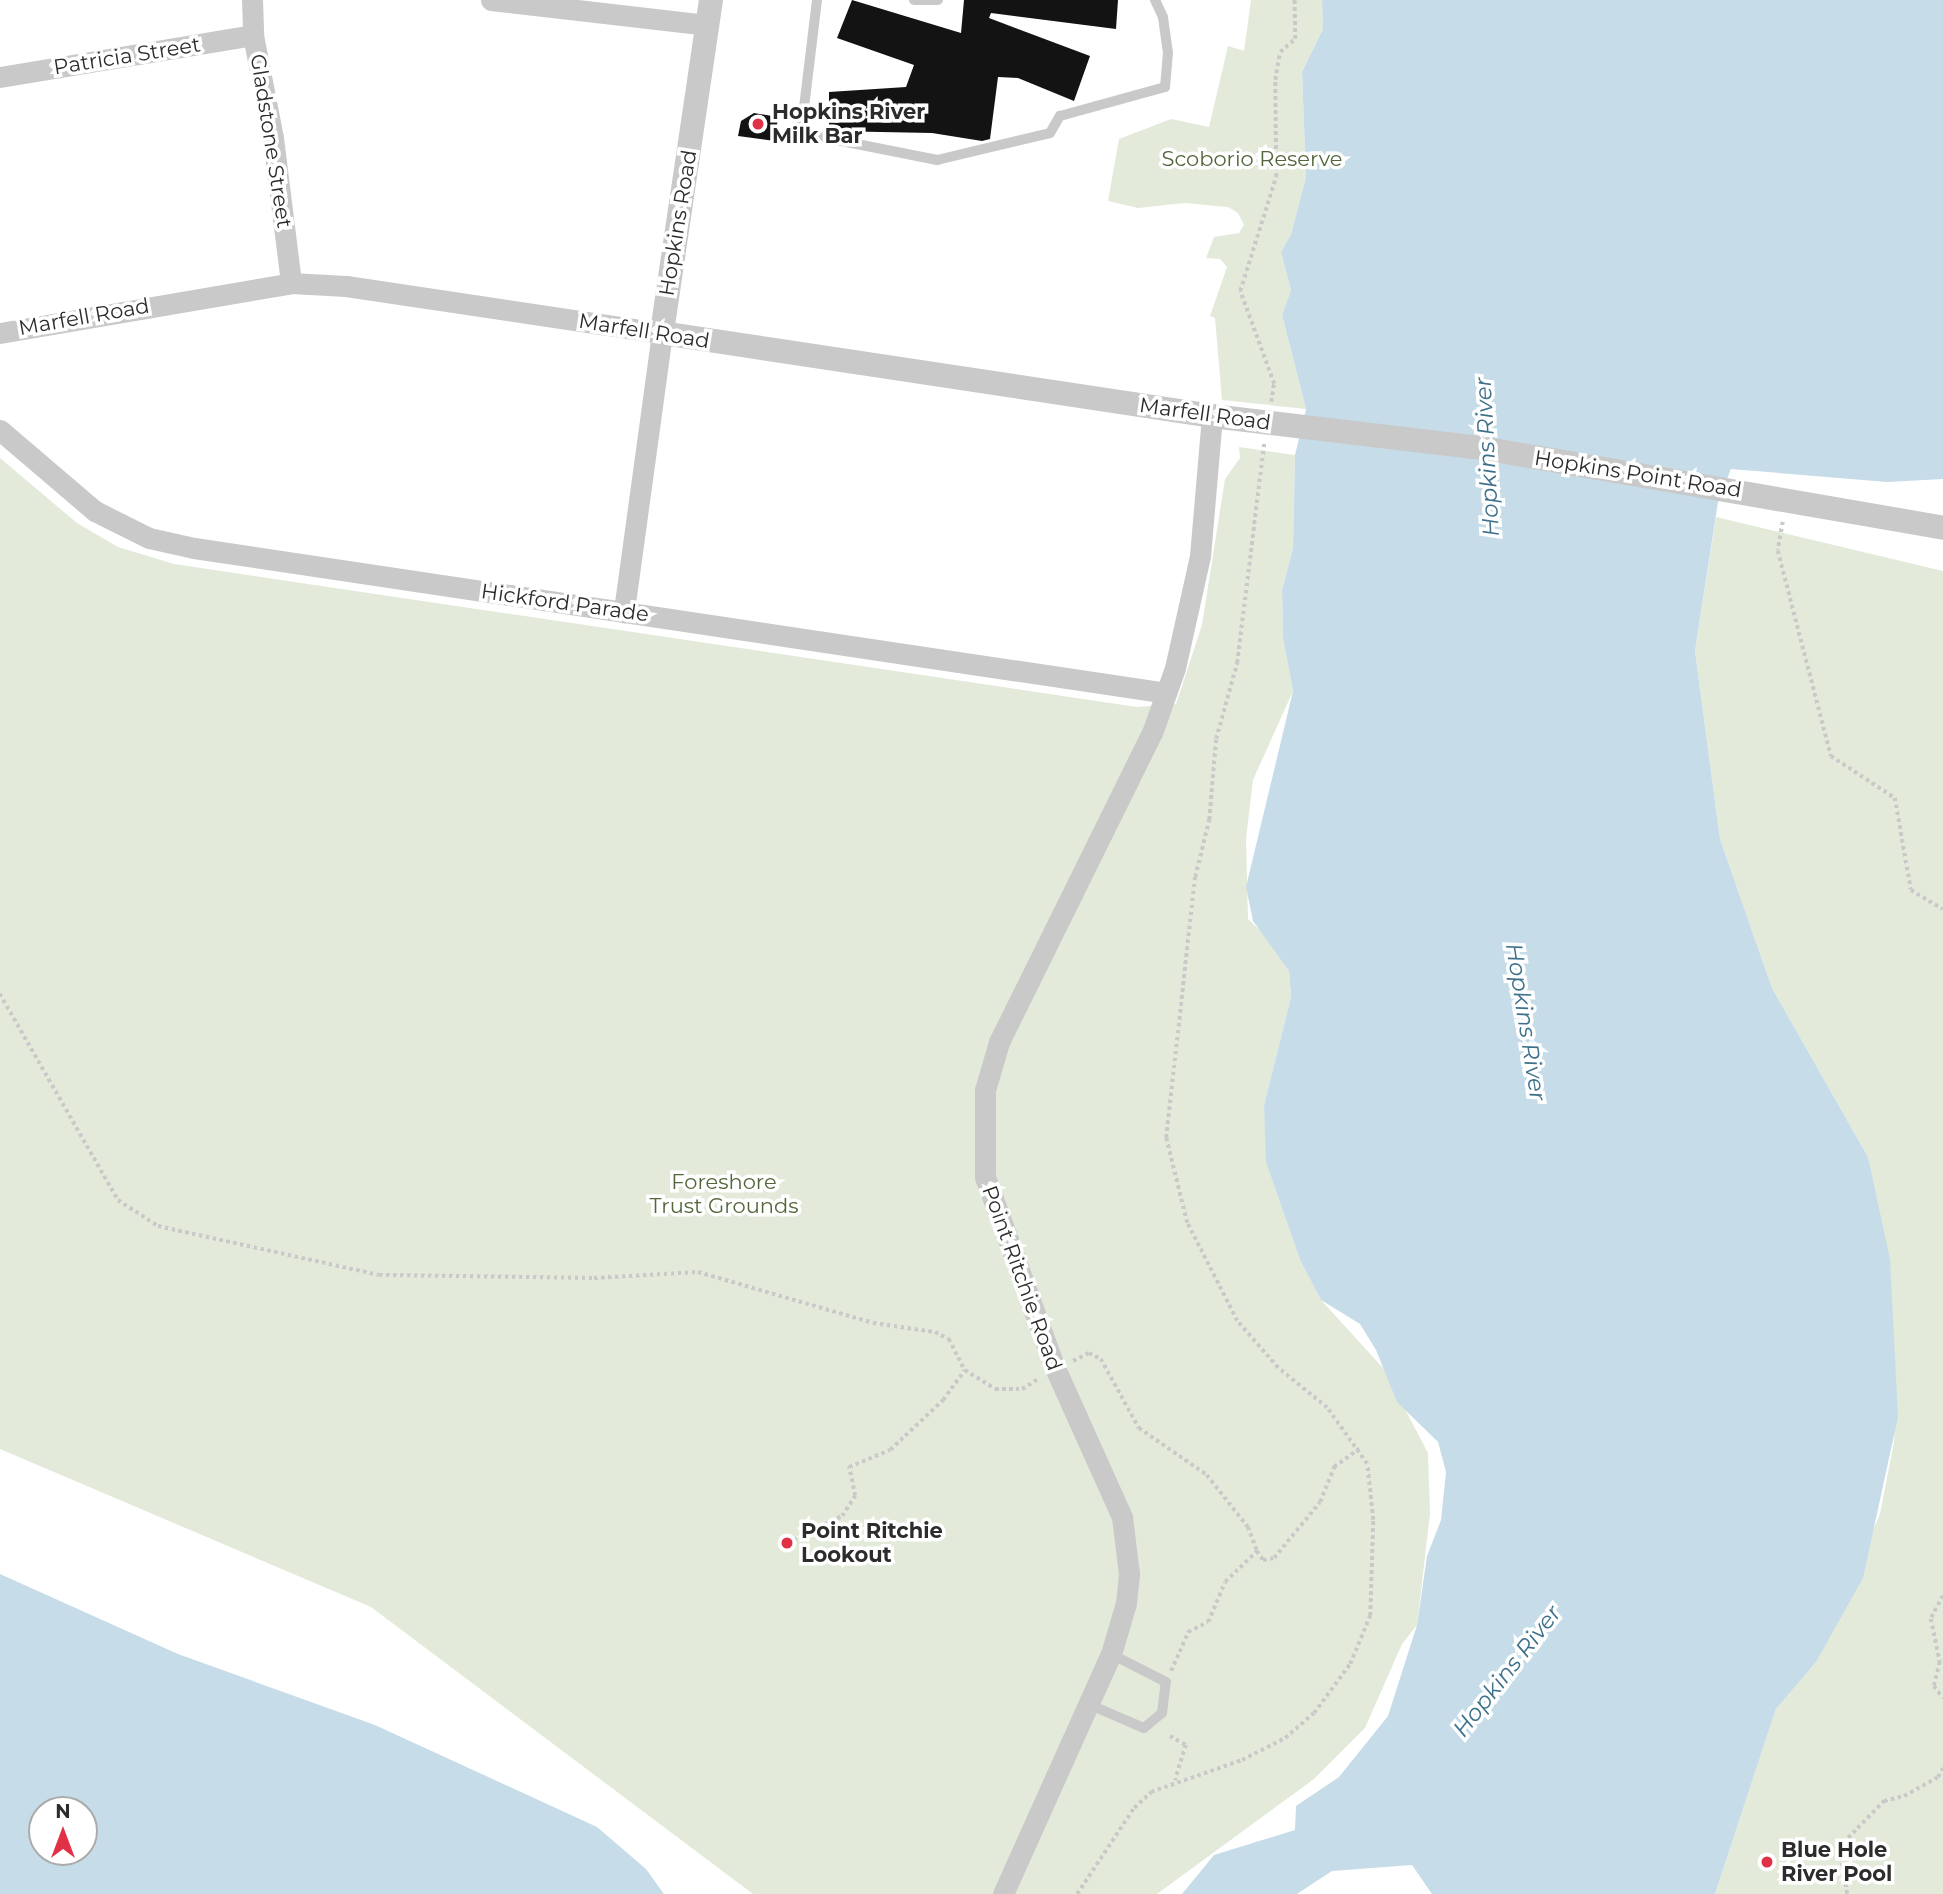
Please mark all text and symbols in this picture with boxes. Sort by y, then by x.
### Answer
street label: Patricia Street [52,32,202,80]
street label: Gladstone Street [245,52,297,230]
place label: Hopkins River Milk Bar [772,99,925,149]
marker: Hopkins River Milk Bar [750,116,766,132]
park label: Scoborio Reserve [1162,146,1342,172]
street label: Hopkins Road [654,148,702,298]
street label: Marfell Road [17,293,151,341]
street label: Marfell Road [577,308,711,354]
water label: Hopkins River [1469,377,1505,537]
street label: Marfell Road [1138,392,1272,436]
street label: Hopkins Point Road [1533,445,1743,503]
street label: Hickford Parade [480,579,650,627]
water label: Hopkins River [1500,941,1552,1103]
park label: Foreshore Trust Grounds [650,1169,798,1219]
street label: Point Ritchie Road [977,1182,1067,1374]
place label: Point Ritchie Lookout [801,1518,943,1568]
marker: Point Ritchie Lookout [779,1535,795,1551]
water label: Hopkins River [1447,1600,1567,1742]
north arrow [28,1796,98,1866]
text: N [55,1800,71,1823]
place label: Blue Hole River Pool [1781,1837,1892,1887]
marker: Blue Hole River Pool [1759,1854,1775,1870]

